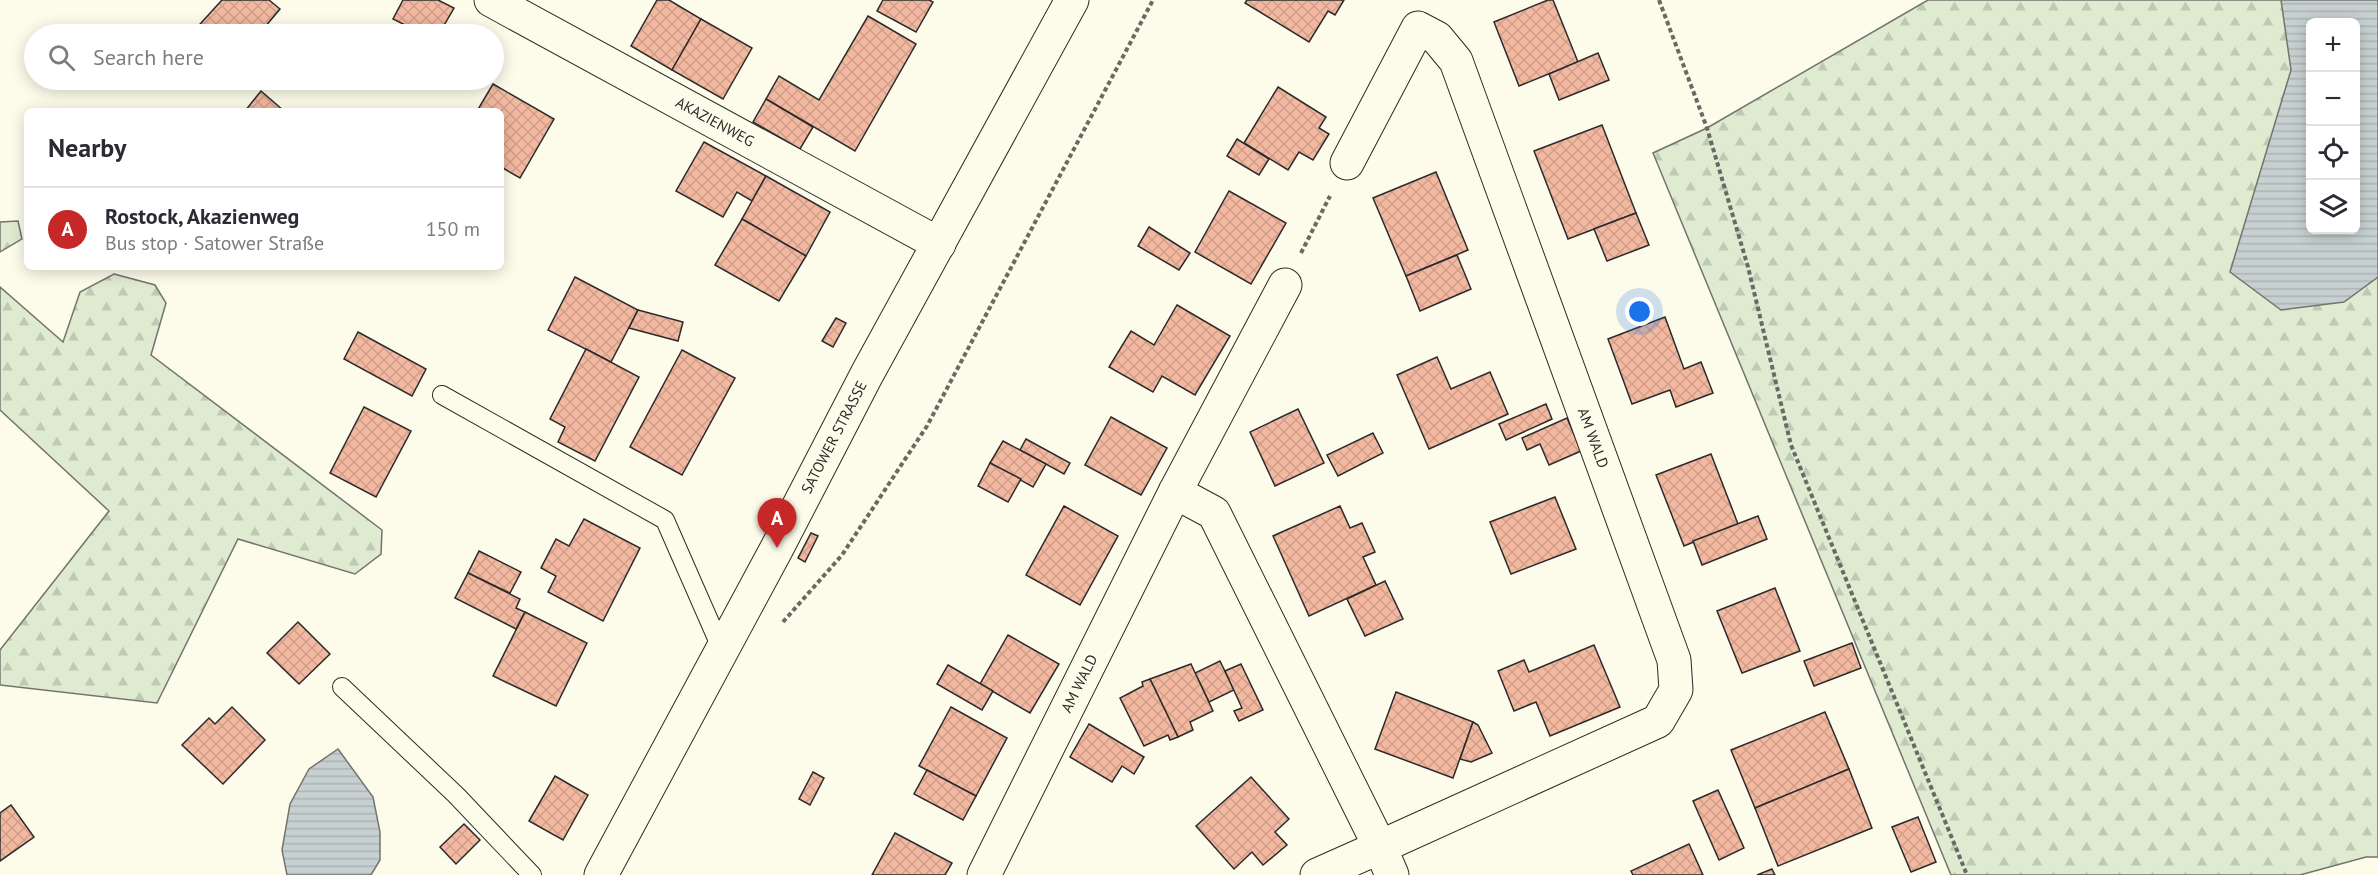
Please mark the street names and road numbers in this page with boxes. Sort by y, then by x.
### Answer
street label: AKAZIENWEG [673,93,758,151]
street label: SATOWER STRASSE [797,377,871,497]
street label: AM WALD [1574,405,1613,471]
street label: AM WALD [1057,651,1102,716]

